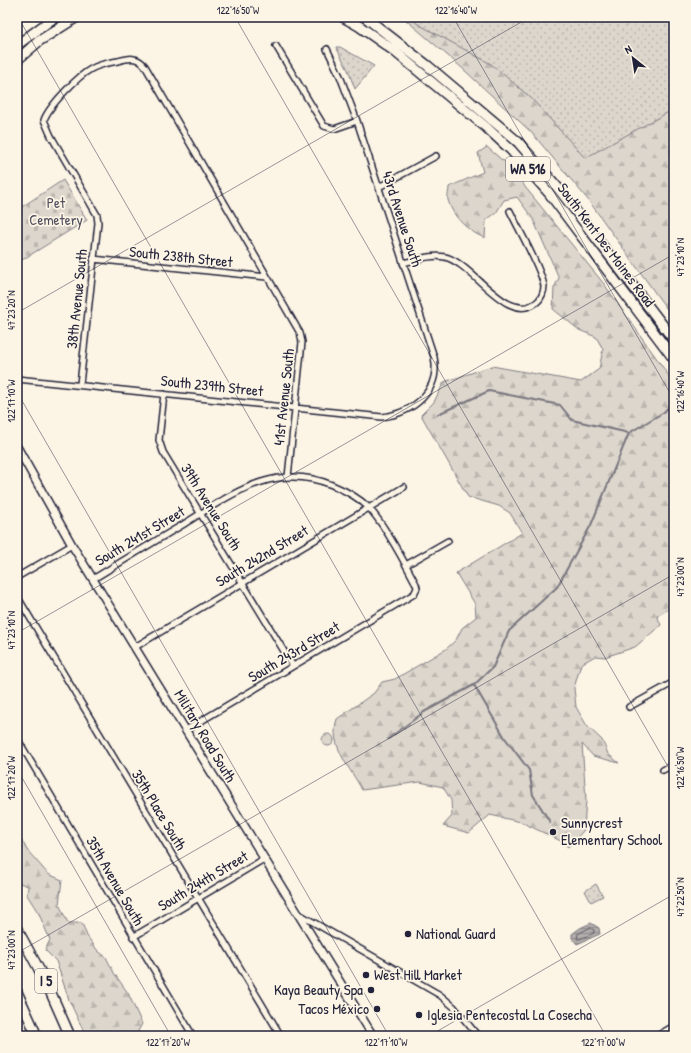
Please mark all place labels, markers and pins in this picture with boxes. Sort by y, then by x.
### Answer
place label: Sunnycrest Elementary School [561,812,662,850]
marker: Sunnycrest Elementary School [548,827,558,837]
place label: National Guard [416,923,495,944]
marker: National Guard [403,929,413,939]
place label: West Hill Market [374,964,463,985]
marker: West Hill Market [361,970,371,980]
place label: Kaya Beauty Spa [274,979,363,1000]
marker: Kaya Beauty Spa [366,985,376,995]
place label: Tacos México [298,998,369,1019]
marker: Tacos México [372,1004,382,1014]
place label: Iglesia Pentecostal La Cosecha [427,1004,592,1025]
marker: Iglesia Pentecostal La Cosecha [414,1010,424,1020]

